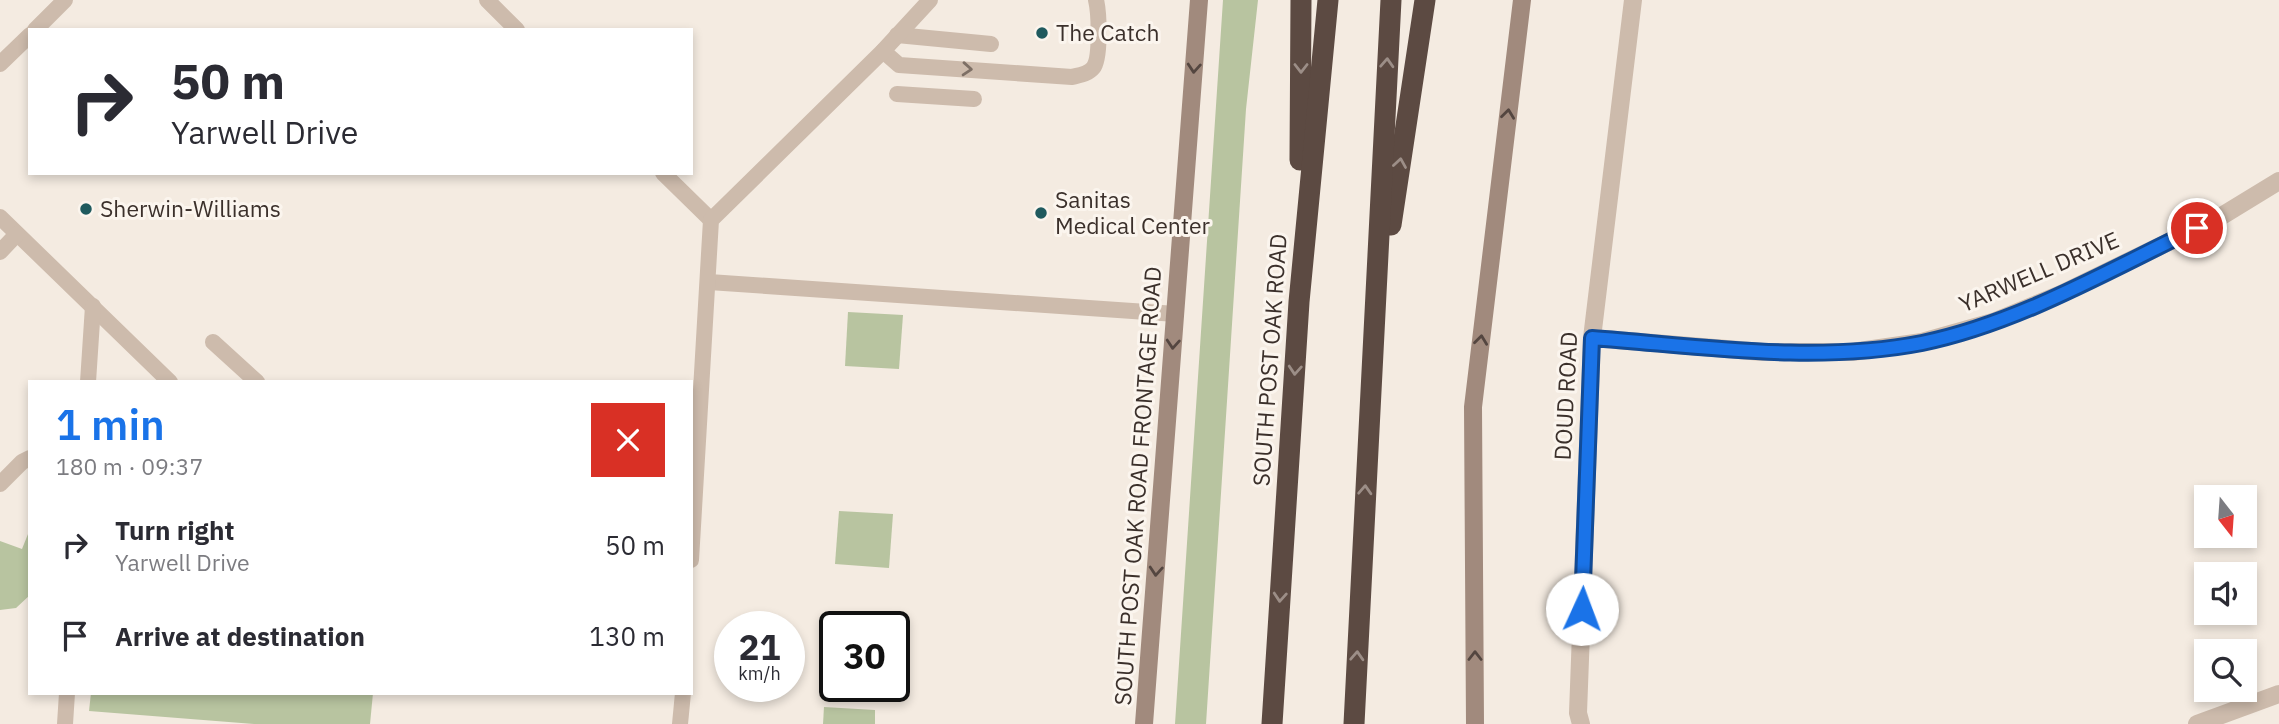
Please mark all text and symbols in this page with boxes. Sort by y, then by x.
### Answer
place label: The Catch [1056,17,1159,47]
marker: The Catch [1034,25,1050,41]
text: 50 m [171,49,285,112]
icon: right [56,56,147,147]
one-way arrow [1380,58,1395,69]
one-way arrow [961,62,972,77]
one-way arrow [1187,63,1202,74]
one-way arrow [1293,63,1309,74]
one-way arrow [1501,108,1516,119]
text: Yarwell Drive [171,111,358,153]
one-way arrow [1392,157,1407,169]
place label: Sanitas Medical Center [1055,184,1211,240]
place label: Sherwin-Williams [100,193,281,223]
pin [2167,198,2227,258]
marker: Sherwin-Williams [78,201,94,217]
marker: Sanitas Medical Center [1033,205,1049,221]
icon: arrive [2178,209,2216,247]
street label: YARWELL DRIVE [1954,224,2123,318]
street label: SOUTH POST OAK ROAD [1245,233,1293,487]
street label: SOUTH POST OAK ROAD FRONTAGE ROAD [1107,265,1167,706]
street label: DOUD ROAD [1547,331,1583,461]
one-way arrow [1474,334,1489,345]
one-way arrow [1166,339,1181,350]
one-way arrow [1288,365,1303,376]
text: 1 min [56,397,165,452]
button: close [591,403,665,477]
text: 180 m · 09:37 [56,451,203,481]
one-way arrow [1358,484,1373,495]
north arrow [2194,485,2258,548]
map controls [2194,485,2257,702]
text: Turn right [115,513,234,547]
icon: right [56,526,94,564]
text: 50 m [605,528,665,562]
text: Yarwell Drive [115,547,250,577]
button: sound [2194,562,2257,625]
one-way arrow [1149,565,1164,576]
position arrow [1545,572,1619,646]
one-way arrow [1273,592,1288,603]
speed limit sign: 30 [819,611,910,702]
icon: arrive [56,617,94,655]
text: Arrive at destination [115,619,365,653]
text: 130 m [589,619,665,653]
text: 21 [738,624,781,670]
button: search [2194,639,2257,702]
one-way arrow [1350,650,1365,661]
one-way arrow [1467,650,1482,661]
text: km/h [738,662,781,685]

